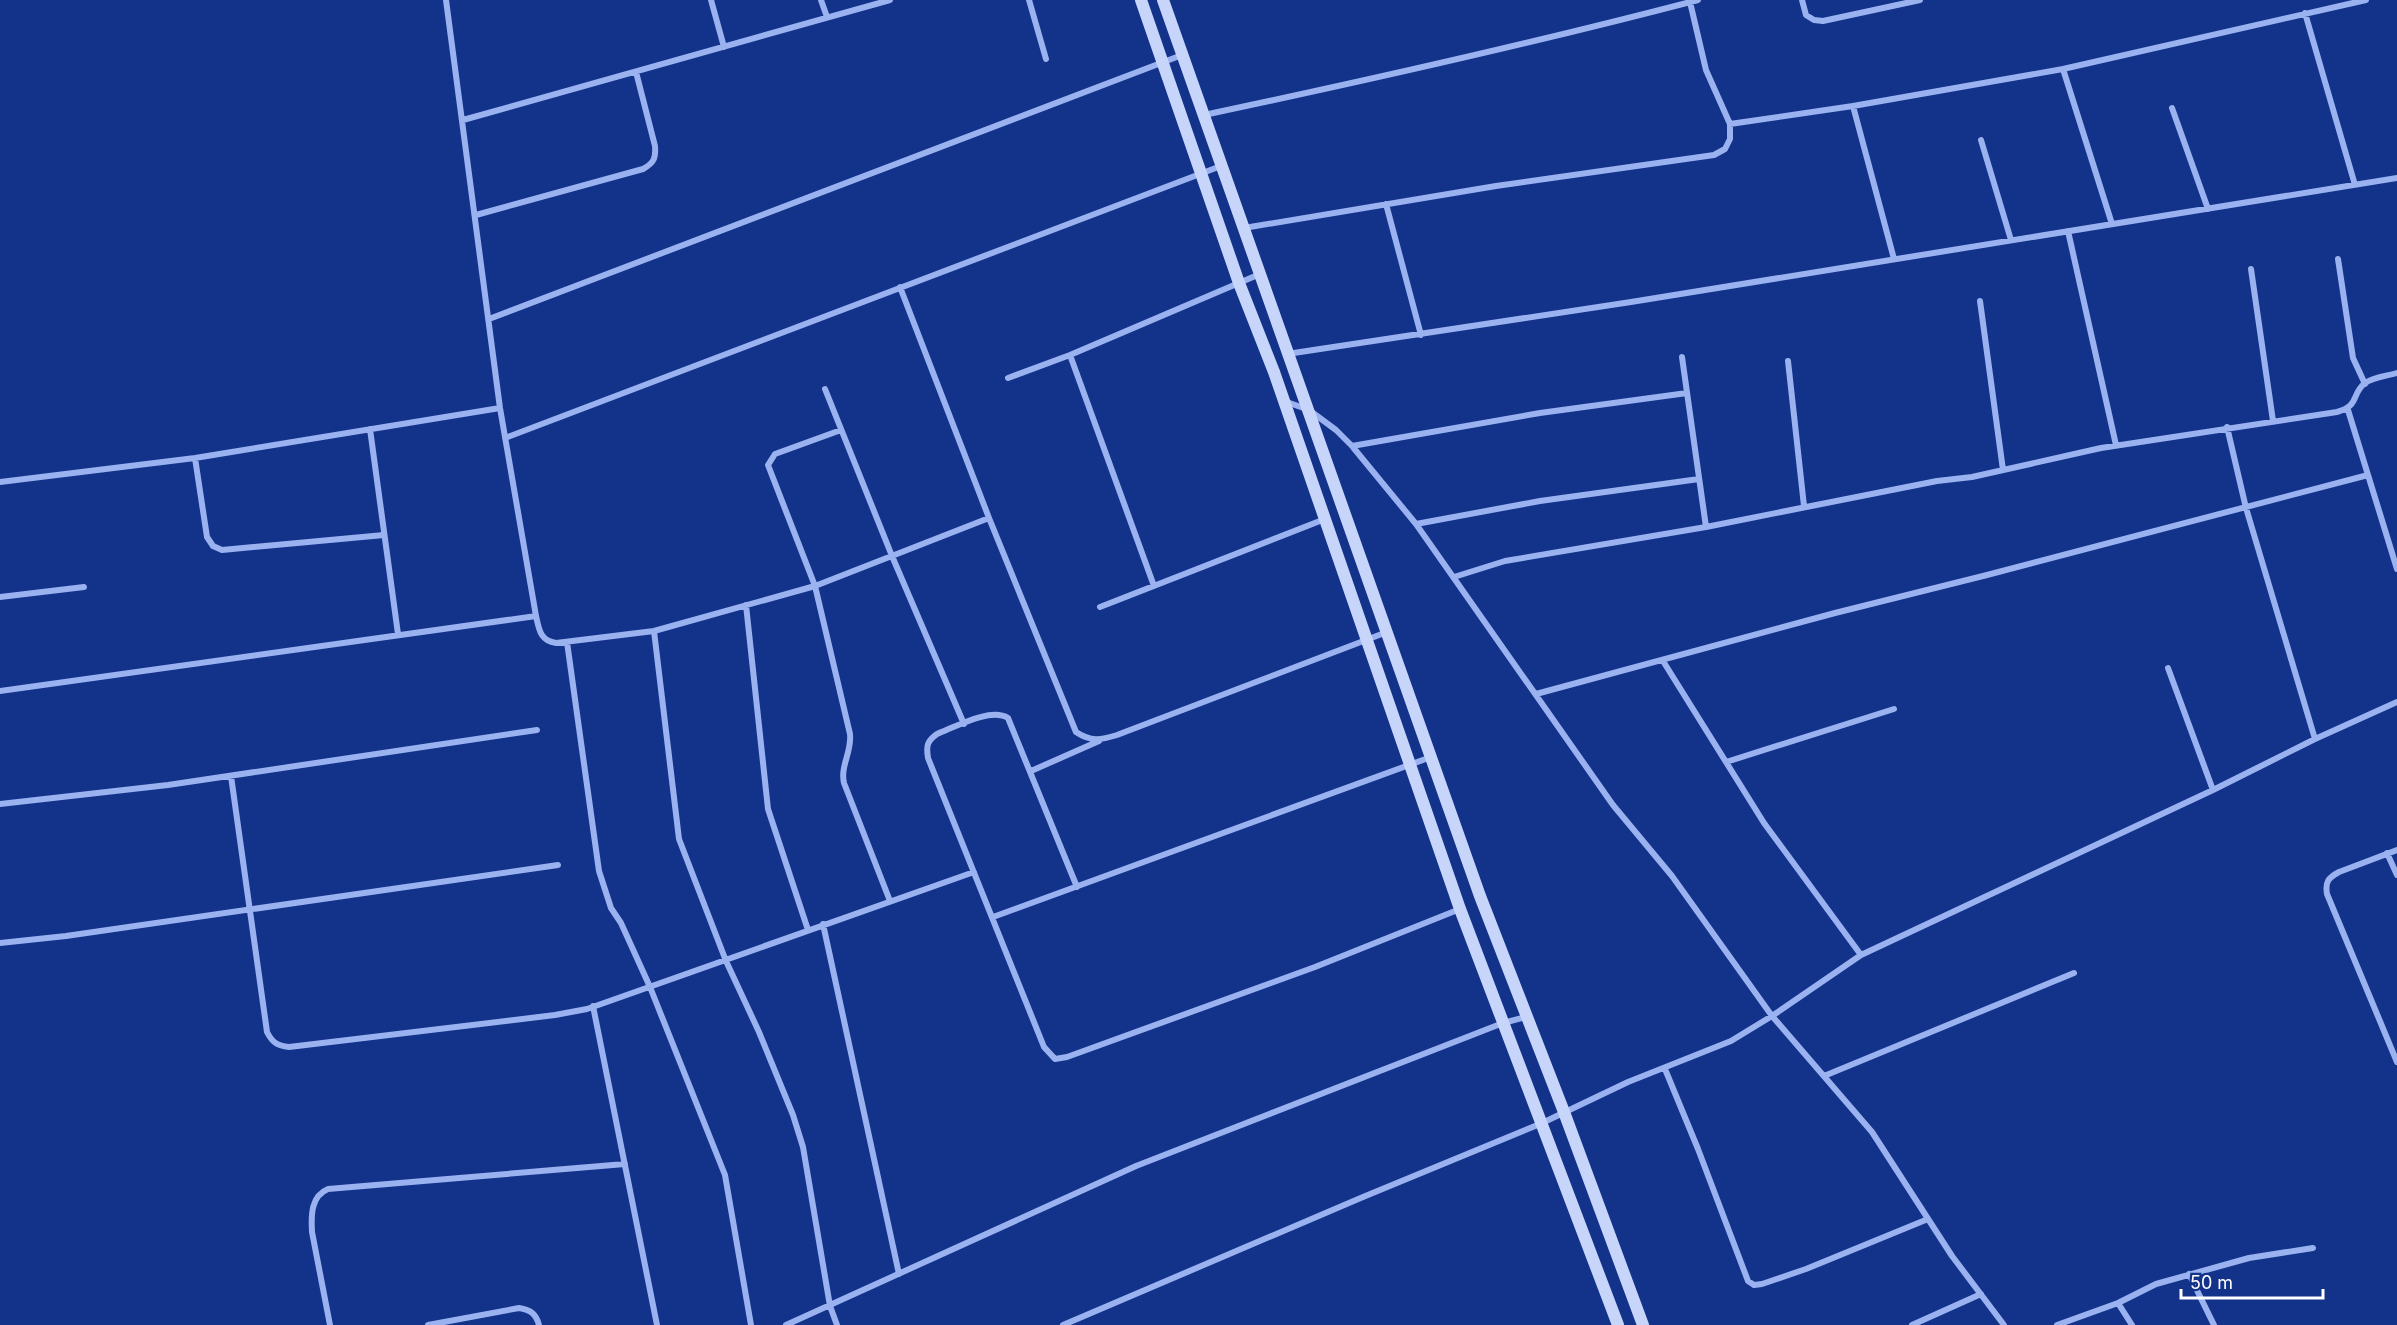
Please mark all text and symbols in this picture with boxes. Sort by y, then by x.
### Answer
scale bar [2181,1262,2324,1300]
text: 50 m [2190,1272,2233,1293]

